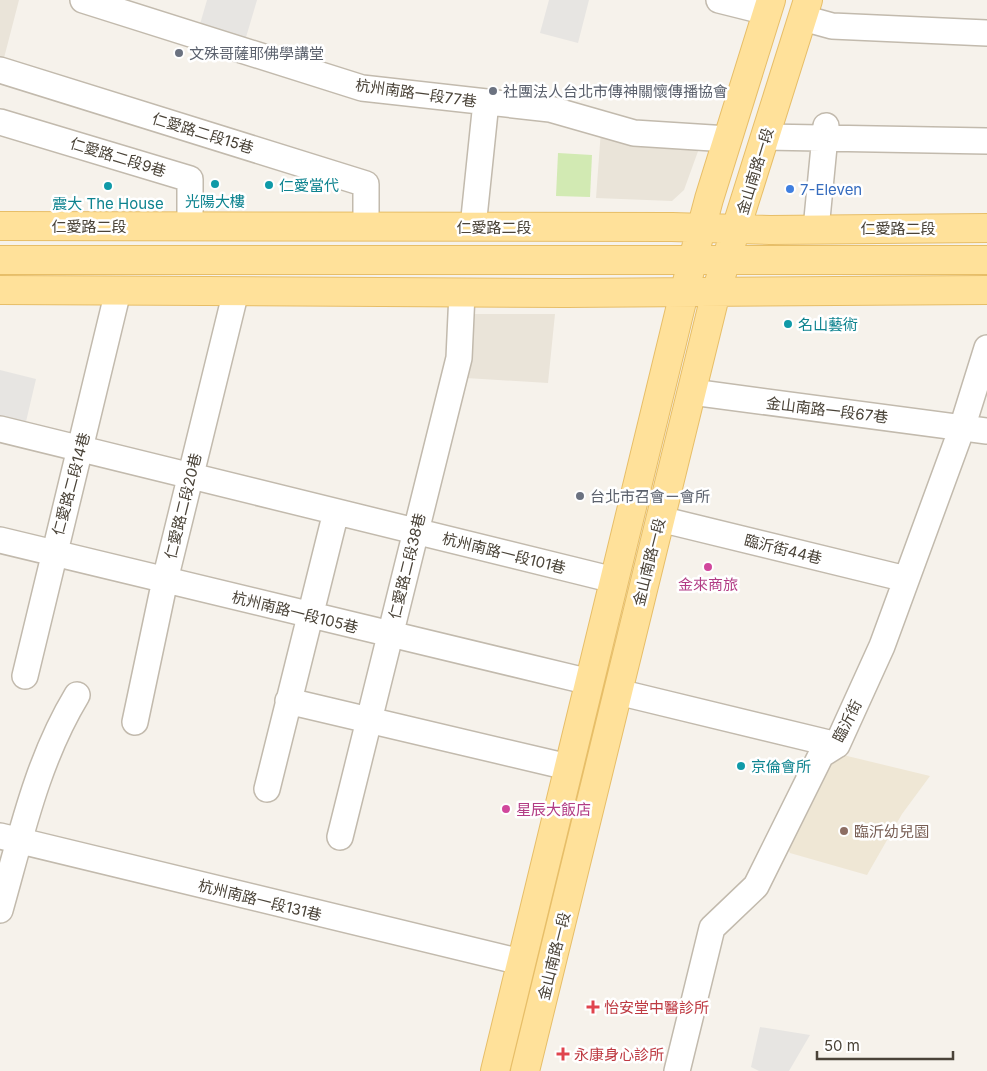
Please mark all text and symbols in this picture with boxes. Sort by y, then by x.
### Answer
place label: 文殊哥薩耶佛學講堂 [189,44,324,63]
marker: 文殊哥薩耶佛學講堂 [173,47,185,59]
street label: 杭州南路一段77巷 [354,75,478,111]
place label: 社團法人台北市傳神關懷傳播協會 [503,82,728,101]
marker: 社團法人台北市傳神關懷傳播協會 [487,85,499,97]
street label: 仁愛路二段15巷 [150,109,256,157]
street label: 金山南路一段 [733,125,777,217]
street label: 仁愛路二段9巷 [68,133,168,181]
place label: 仁愛當代 [279,176,339,195]
marker: 光陽大樓 [209,178,221,190]
marker: 仁愛當代 [263,179,275,191]
marker: 震大 The House [102,180,114,192]
place label: 7-Eleven [800,180,862,199]
marker: 7-Eleven [784,183,796,195]
place label: 光陽大樓 [185,192,245,211]
place label: 震大 The House [52,194,164,213]
street label: 仁愛路二段 [51,217,127,236]
street label: 仁愛路二段 [456,218,532,237]
street label: 仁愛路二段 [860,219,936,238]
place label: 名山藝術 [798,315,858,334]
marker: 名山藝術 [782,318,794,330]
street label: 金山南路一段67巷 [765,393,889,427]
street label: 仁愛路二段14巷 [48,430,94,538]
street label: 仁愛路二段20巷 [161,451,205,561]
place label: 台北市召會ㄧ會所 [590,487,710,506]
marker: 台北市召會ㄧ會所 [574,490,586,502]
street label: 仁愛路二段38巷 [385,511,429,621]
street label: 金山南路一段 [629,516,669,608]
street label: 杭州南路一段101巷 [440,528,568,578]
street label: 臨沂街44巷 [742,530,824,568]
marker: 金來商旅 [702,561,714,573]
place label: 金來商旅 [678,575,738,594]
street label: 杭州南路一段105巷 [230,587,360,637]
street label: 臨沂街 [828,697,866,745]
place label: 京倫會所 [751,757,811,776]
marker: 京倫會所 [735,760,747,772]
place label: 星辰大飯店 [516,800,591,819]
marker: 星辰大飯店 [500,803,512,815]
place label: 臨沂幼兒園 [854,822,929,841]
marker: 臨沂幼兒園 [838,825,850,837]
street label: 杭州南路一段131巷 [196,875,324,925]
street label: 金山南路一段 [534,910,574,1002]
place label: 怡安堂中醫診所 [604,998,709,1017]
marker: 怡安堂中醫診所 [586,1000,600,1014]
scale bar [817,1028,953,1060]
text: 50 m [824,1036,860,1055]
place label: 永康身心診所 [574,1045,664,1064]
marker: 永康身心診所 [556,1047,570,1061]

